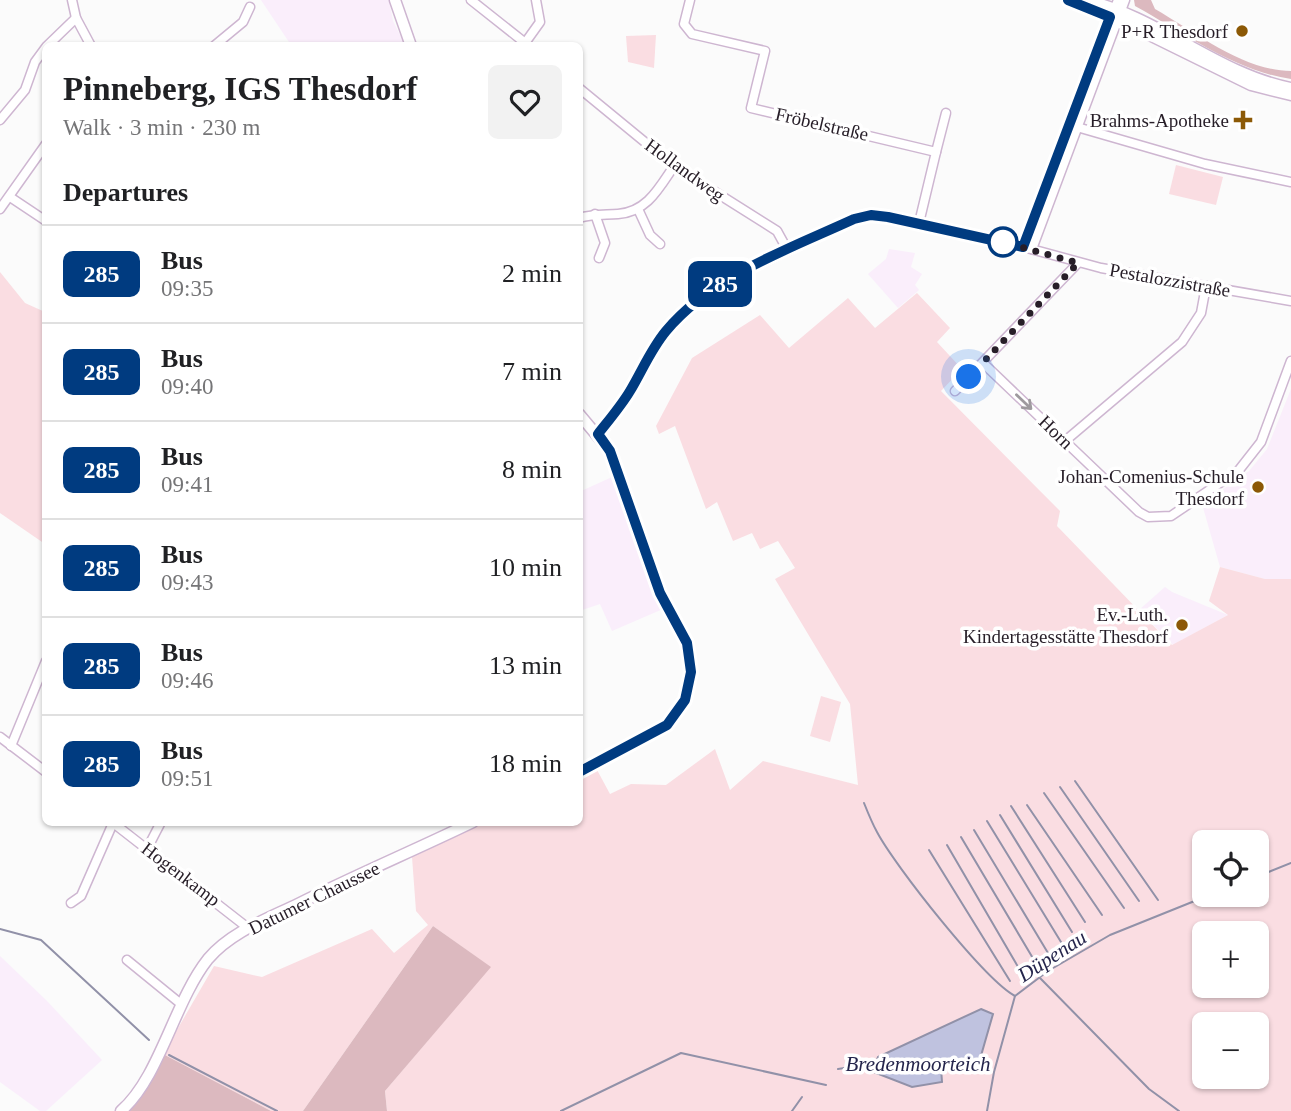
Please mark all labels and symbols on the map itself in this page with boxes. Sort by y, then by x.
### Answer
place label: P+R Thesdorf [1121,21,1229,42]
marker: P+R Thesdorf [1234,23,1250,39]
street label: Fröbelstraße [773,103,871,145]
place label: Brahms-Apotheke [1090,110,1229,131]
marker: Brahms-Apotheke [1235,112,1251,128]
street label: Hollandweg [641,134,729,206]
unlabelled marker [988,227,1018,257]
street label: Pestalozzistraße [1108,259,1232,301]
line badge: 285 [680,261,760,307]
your location [951,359,986,394]
one-way arrow [1015,393,1032,410]
street label: Horn [1035,411,1078,453]
place label: Johan-Comenius-Schule Thesdorf [1058,466,1245,509]
marker: Johan-Comenius-Schule Thesdorf [1250,479,1266,495]
place label: Ev.-Luth. Kindertagesstätte Thesdorf [963,604,1169,647]
marker: Ev.-Luth. Kindertagesstätte Thesdorf [1174,617,1190,633]
street label: Hogenkamp [138,838,224,910]
street label: Datumer Chaussee [245,857,383,939]
water label: Düpenau [1012,925,1091,988]
water label: Bredenmoorteich [845,1052,991,1076]

